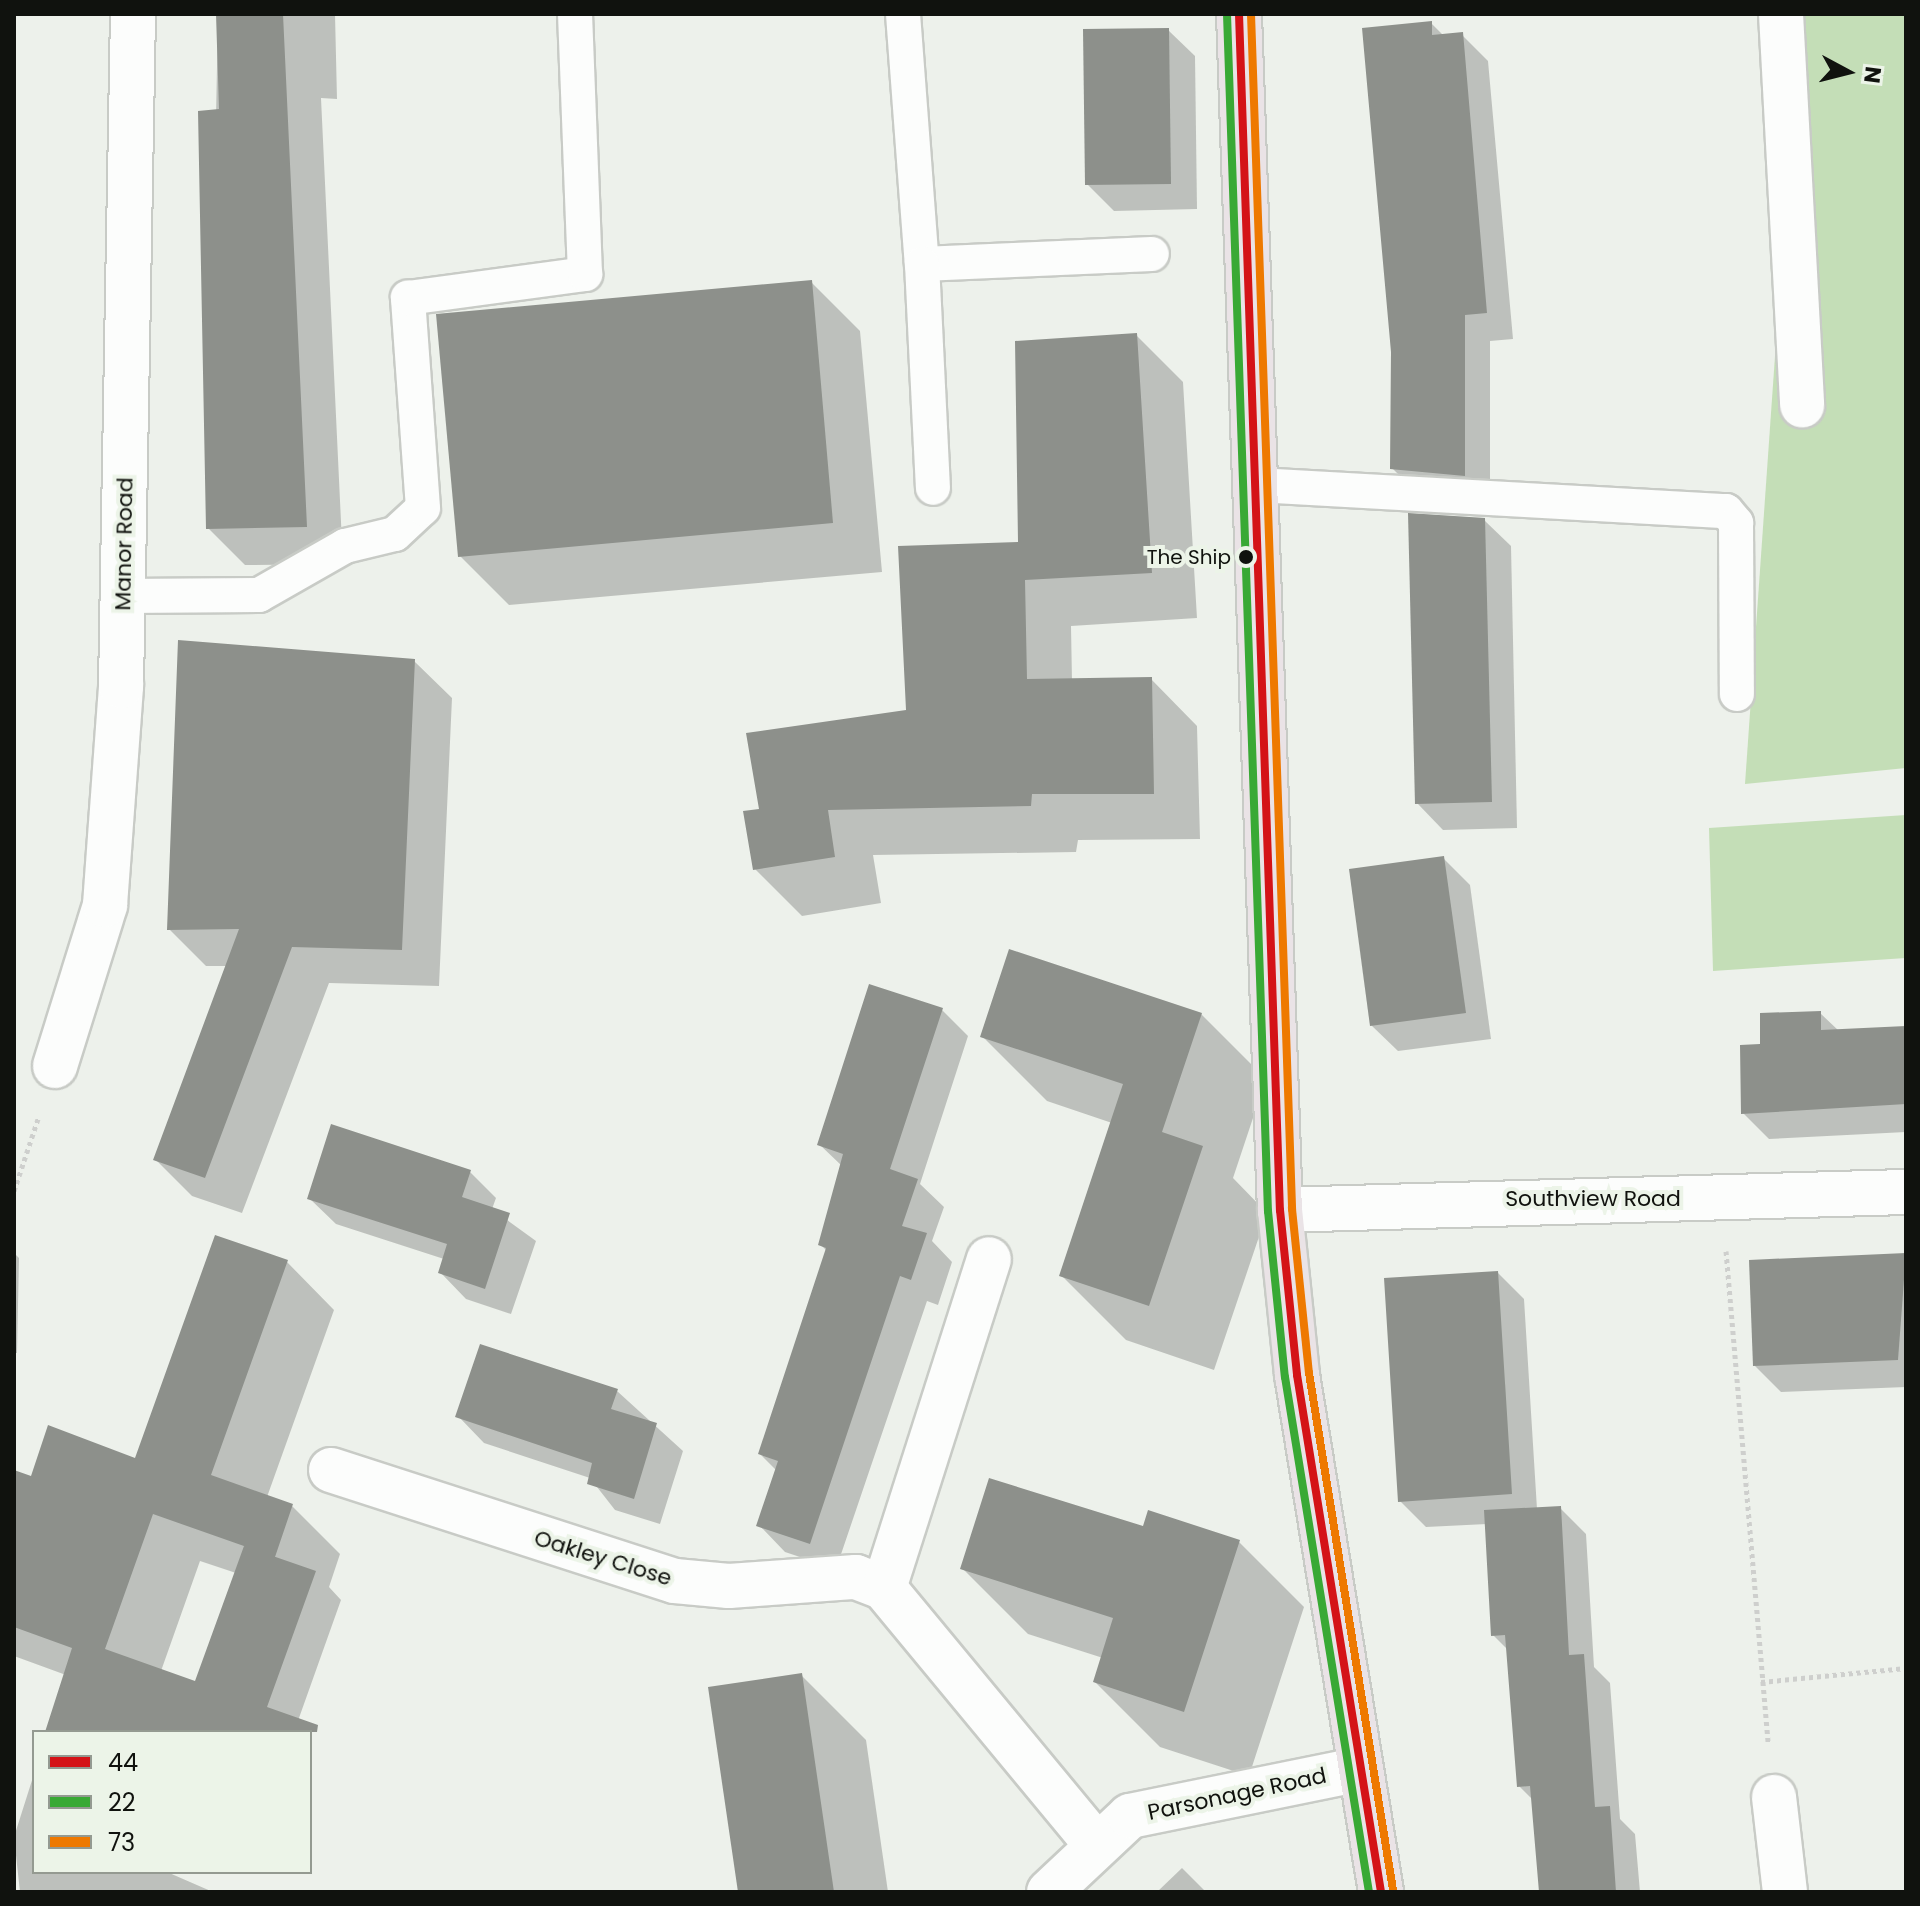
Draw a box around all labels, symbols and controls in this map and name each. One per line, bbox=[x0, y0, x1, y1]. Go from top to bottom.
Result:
north arrow bbox=[1808, 32, 1888, 112]
text: N bbox=[1856, 65, 1889, 85]
street label: Manor Road bbox=[110, 477, 138, 611]
place label: The Ship bbox=[1147, 545, 1231, 569]
marker: The Ship bbox=[1238, 549, 1254, 565]
street label: Southview Road bbox=[1505, 1186, 1681, 1212]
street label: Oakley Close bbox=[531, 1525, 675, 1591]
legend bbox=[32, 1730, 312, 1874]
text: 44 bbox=[108, 1746, 138, 1779]
street label: Parsonage Road bbox=[1145, 1762, 1329, 1826]
text: 22 bbox=[108, 1786, 136, 1819]
text: 73 bbox=[108, 1826, 135, 1859]

